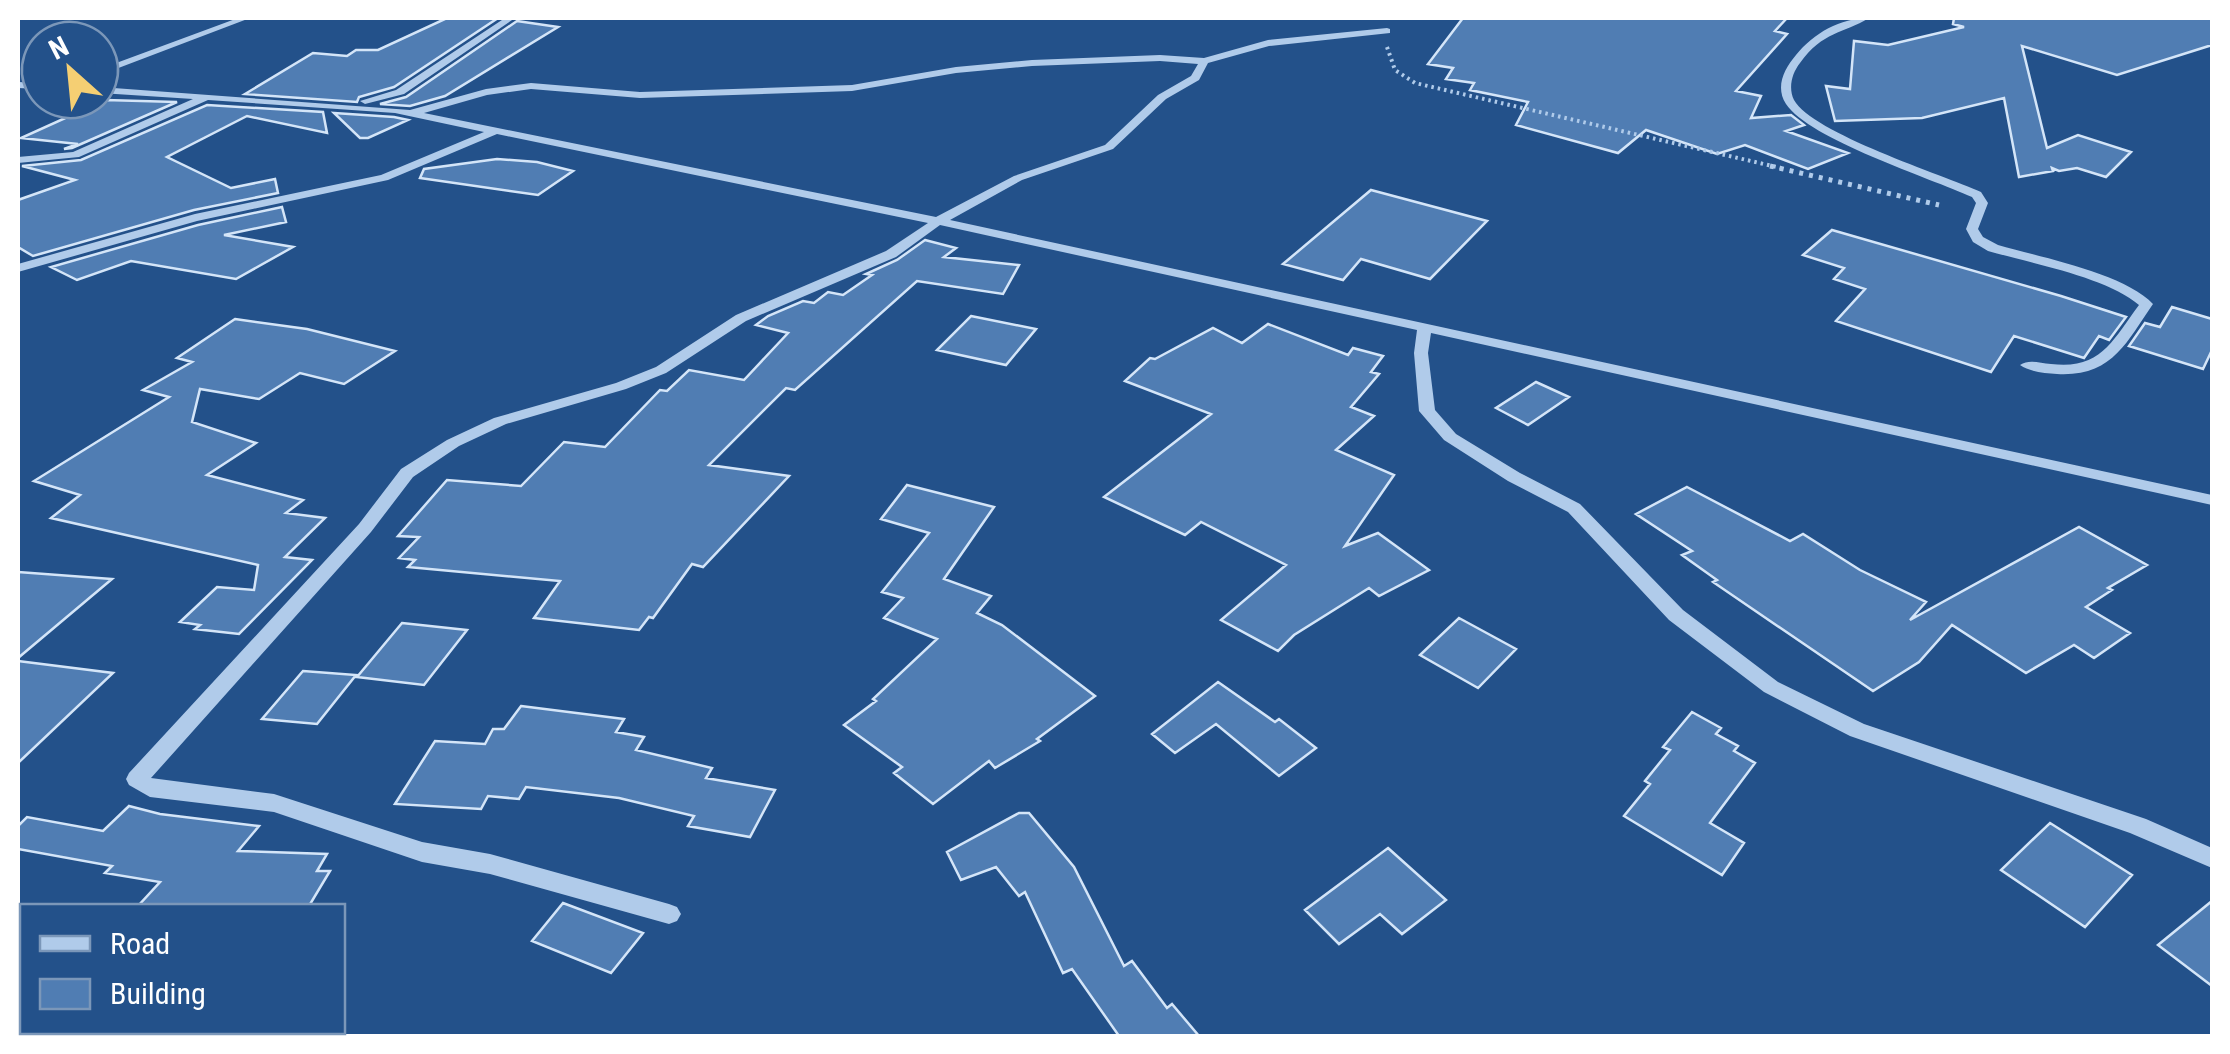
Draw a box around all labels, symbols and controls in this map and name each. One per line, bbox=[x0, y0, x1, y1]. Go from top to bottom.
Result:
north arrow bbox=[20, 20, 120, 120]
text: N bbox=[44, 30, 74, 67]
legend bbox=[20, 904, 345, 1034]
text: Road bbox=[110, 926, 170, 961]
text: Building bbox=[110, 976, 206, 1011]

